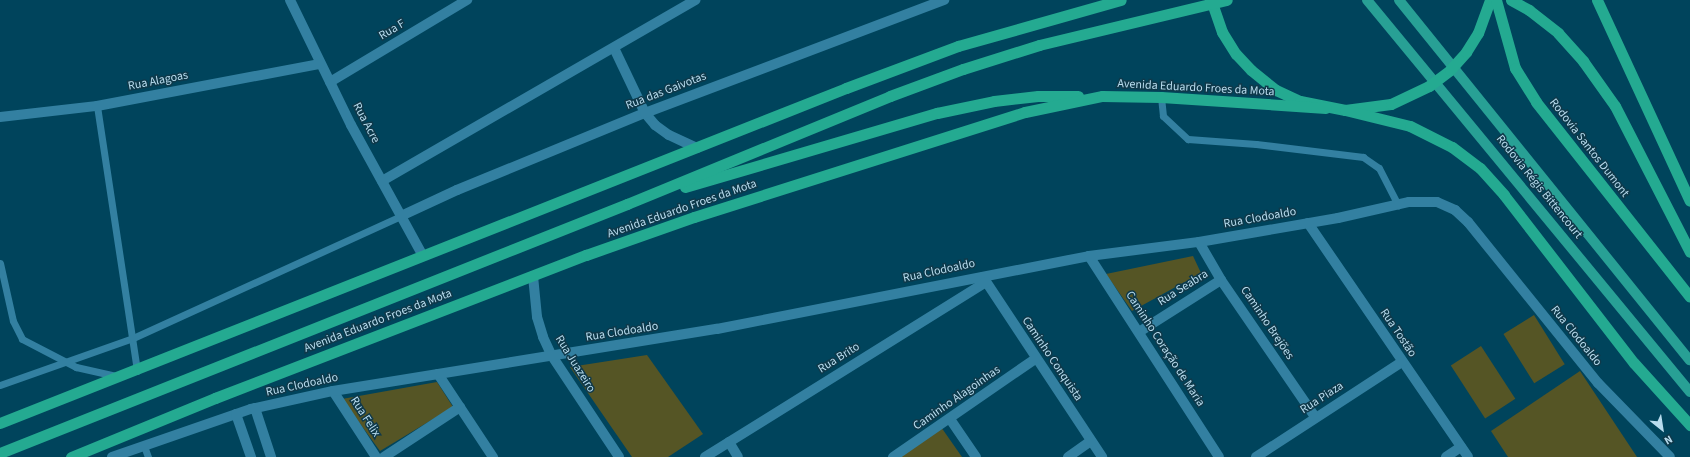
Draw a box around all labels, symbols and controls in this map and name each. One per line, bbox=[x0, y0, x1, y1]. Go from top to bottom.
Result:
street label: Rua F bbox=[376, 17, 408, 43]
street label: Rua Alagoas bbox=[127, 68, 189, 94]
street label: Rua das Gaivotas bbox=[624, 69, 708, 113]
street label: Avenida Eduardo Froes da Mota bbox=[1117, 77, 1275, 99]
street label: Rodovia Santos Dumont bbox=[1546, 96, 1632, 200]
street label: Rua Acre bbox=[349, 100, 383, 146]
street label: Rodovia Régis Bittencourt bbox=[1493, 132, 1585, 242]
street label: Avenida Eduardo Froes da Mota bbox=[605, 177, 759, 241]
street label: Rua Clodoaldo bbox=[1223, 205, 1297, 231]
street label: Rua Clodoaldo bbox=[902, 256, 976, 286]
street label: Rua Seabra bbox=[1155, 267, 1211, 309]
street label: Caminho Brejões bbox=[1237, 284, 1297, 362]
street label: Avenida Eduardo Froes da Mota bbox=[302, 286, 454, 356]
street label: Caminho Coração de Maria bbox=[1122, 289, 1208, 409]
street label: Rua Clodoaldo bbox=[1547, 303, 1605, 369]
street label: Rua Tostão bbox=[1377, 306, 1419, 360]
street label: Caminho Conquista bbox=[1018, 314, 1086, 404]
street label: Rua Clodoaldo bbox=[585, 319, 659, 345]
street label: Rua Juazeiro bbox=[552, 333, 598, 395]
street label: Rua Brito bbox=[816, 340, 862, 376]
street label: Caminho Alagoinhas bbox=[911, 363, 1003, 433]
street label: Rua Clodoaldo bbox=[265, 370, 339, 400]
street label: Rua Piaza bbox=[1298, 379, 1346, 417]
street label: Rua Felix bbox=[347, 394, 383, 440]
north arrow bbox=[1642, 409, 1682, 449]
text: N bbox=[1661, 431, 1675, 448]

